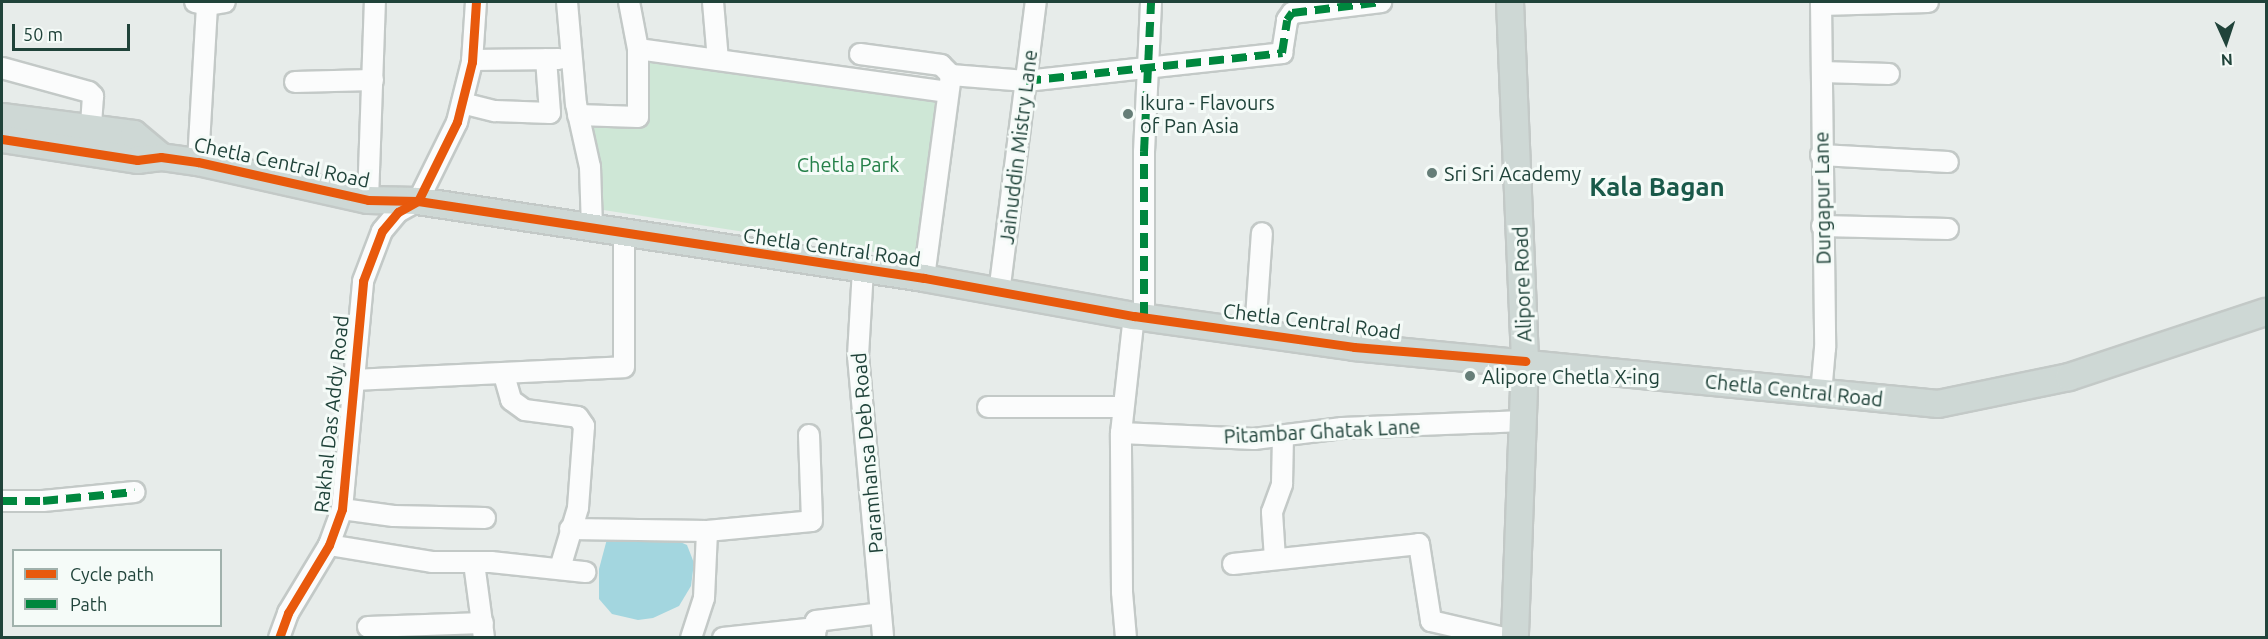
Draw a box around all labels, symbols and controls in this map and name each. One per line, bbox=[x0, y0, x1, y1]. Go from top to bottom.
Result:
scale bar bbox=[15, 12, 134, 50]
north arrow bbox=[2196, 12, 2256, 72]
text: 50 m bbox=[23, 24, 63, 44]
street label: Jainuddin Mistry Lane bbox=[994, 48, 1042, 246]
text: N bbox=[2221, 51, 2233, 69]
place label: Ikura - Flavours of Pan Asia bbox=[1140, 90, 1275, 137]
marker: Ikura - Flavours of Pan Asia bbox=[1121, 107, 1135, 121]
street label: Durgapur Lane bbox=[1809, 131, 1835, 265]
street label: Chetla Central Road bbox=[192, 132, 372, 192]
park label: Chetla Park bbox=[797, 152, 899, 176]
place label: Sri Sri Academy bbox=[1444, 161, 1581, 185]
marker: Sri Sri Academy bbox=[1425, 166, 1439, 180]
district label: Kala Bagan bbox=[1589, 171, 1725, 203]
street label: Chetla Central Road bbox=[742, 223, 922, 271]
street label: Alipore Road bbox=[1508, 226, 1536, 342]
street label: Chetla Central Road bbox=[1222, 298, 1402, 344]
street label: Rakhal Das Addy Road bbox=[309, 314, 353, 514]
street label: Paramhansa Deb Road bbox=[846, 352, 888, 554]
place label: Alipore Chetla X-ing bbox=[1482, 364, 1660, 388]
marker: Alipore Chetla X-ing bbox=[1463, 369, 1477, 383]
street label: Chetla Central Road bbox=[1704, 369, 1884, 411]
street label: Pitambar Ghatak Lane bbox=[1223, 414, 1421, 448]
legend bbox=[12, 549, 222, 627]
text: Cycle path bbox=[70, 564, 154, 584]
text: Path bbox=[70, 594, 107, 614]

